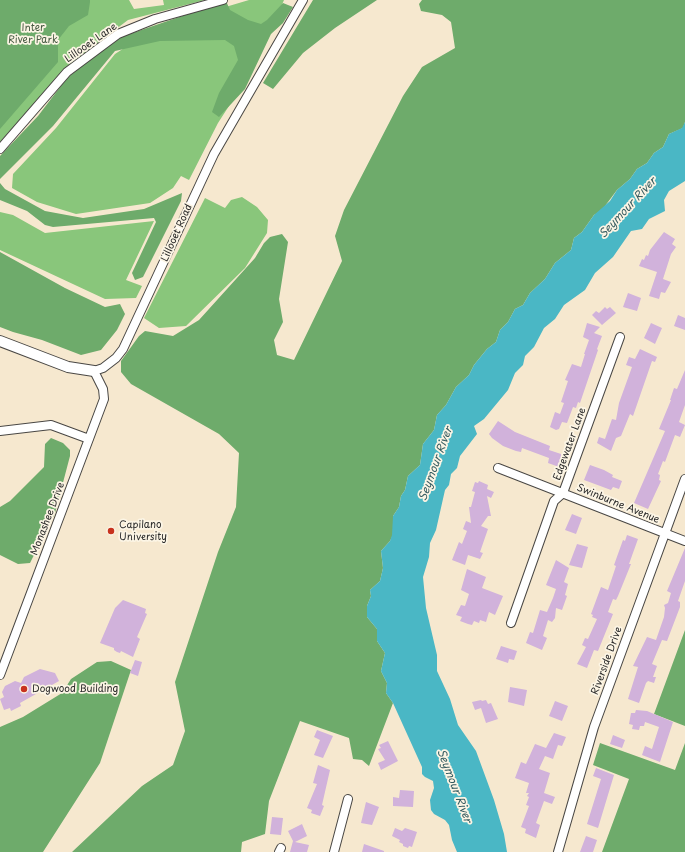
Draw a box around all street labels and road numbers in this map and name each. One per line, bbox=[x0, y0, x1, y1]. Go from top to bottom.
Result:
street label: Lillooet Lane bbox=[63, 21, 119, 65]
street label: Lillooet Road bbox=[159, 202, 195, 264]
street label: Edgewater Lane bbox=[551, 406, 589, 482]
street label: Monashee Drive bbox=[29, 481, 67, 557]
street label: Swinburne Avenue bbox=[575, 482, 661, 526]
street label: Riverside Drive bbox=[589, 625, 625, 697]

